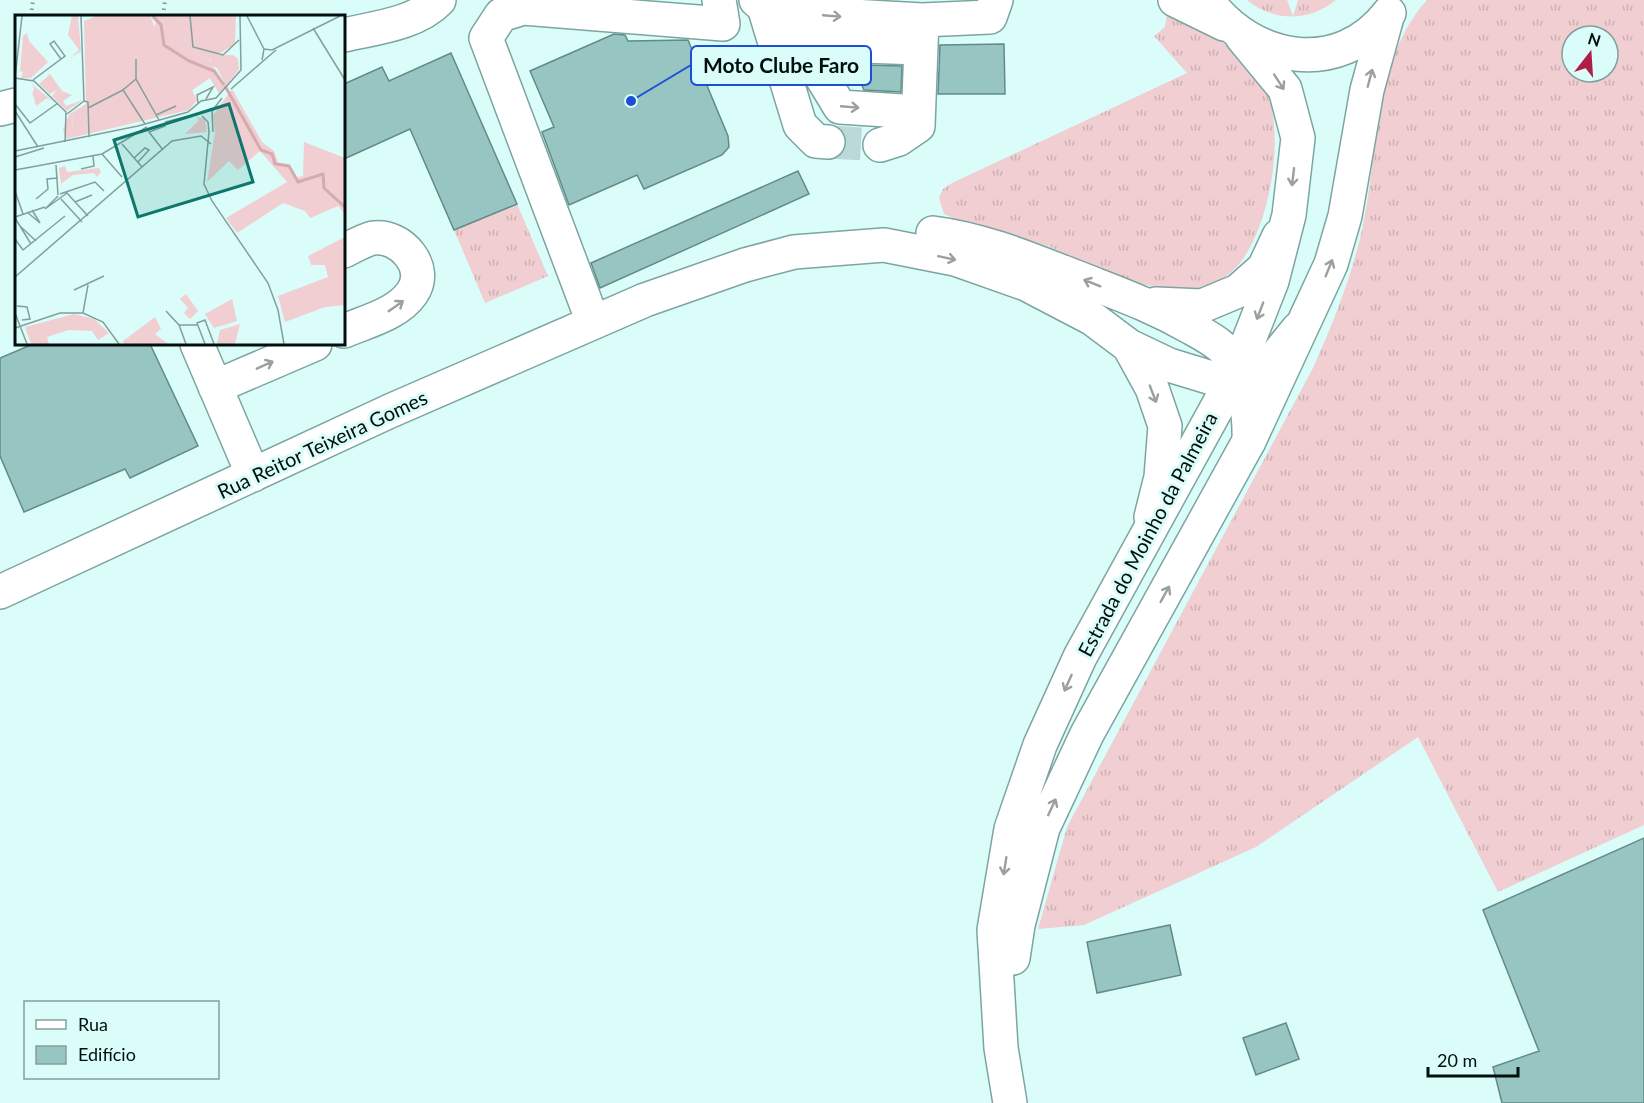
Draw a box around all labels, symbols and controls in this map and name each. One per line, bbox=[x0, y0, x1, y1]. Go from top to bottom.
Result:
one-way arrow bbox=[822, 10, 842, 21]
inset map bbox=[15, 15, 345, 345]
north arrow bbox=[1560, 24, 1620, 84]
text: N bbox=[1586, 28, 1603, 50]
callout: Moto Clube Faro bbox=[691, 46, 871, 85]
text: Moto Clube Faro bbox=[703, 52, 859, 77]
one-way arrow bbox=[1365, 69, 1377, 88]
one-way arrow bbox=[1273, 73, 1286, 90]
one-way arrow bbox=[840, 102, 859, 113]
one-way arrow bbox=[1288, 166, 1299, 186]
one-way arrow bbox=[936, 253, 956, 264]
one-way arrow bbox=[1324, 260, 1335, 278]
one-way arrow bbox=[1083, 277, 1102, 288]
one-way arrow bbox=[388, 300, 404, 312]
one-way arrow bbox=[1254, 301, 1265, 320]
one-way arrow bbox=[256, 359, 274, 370]
one-way arrow bbox=[1149, 384, 1160, 402]
street label: Rua Reitor Teixeira Gomes bbox=[213, 385, 431, 503]
street label: Estrada do Moinho da Palmeira bbox=[1072, 408, 1222, 660]
one-way arrow bbox=[1159, 586, 1171, 603]
one-way arrow bbox=[1062, 673, 1074, 691]
one-way arrow bbox=[1047, 798, 1059, 816]
one-way arrow bbox=[999, 856, 1010, 875]
legend bbox=[24, 1001, 219, 1079]
text: Rua bbox=[78, 1013, 108, 1035]
scale bar bbox=[1428, 1040, 1518, 1078]
text: Edifício bbox=[78, 1043, 136, 1065]
text: 20 m bbox=[1437, 1049, 1477, 1071]

